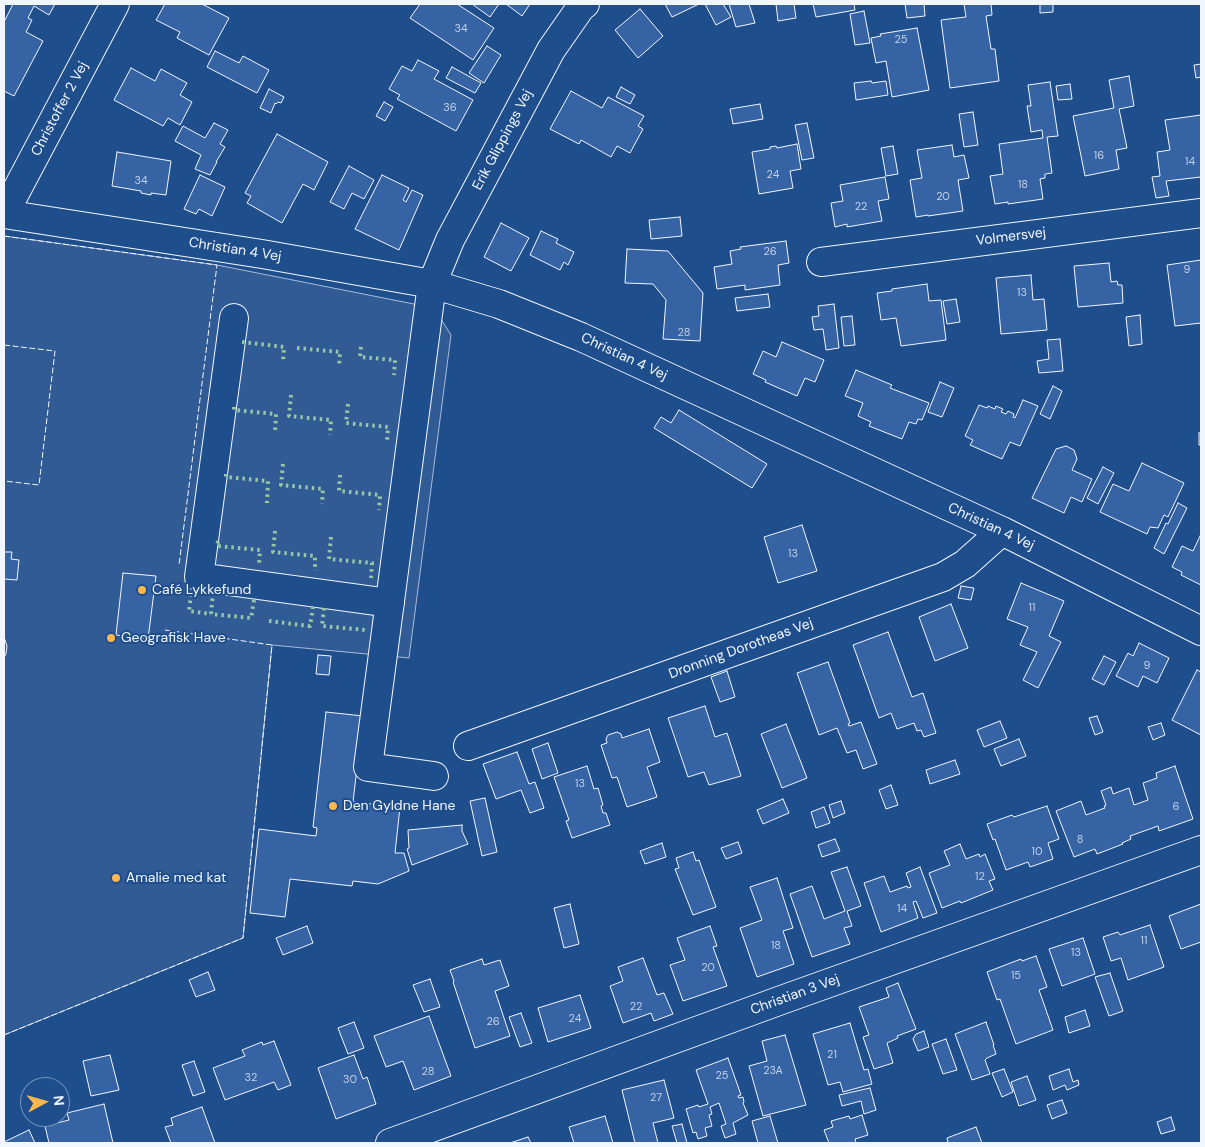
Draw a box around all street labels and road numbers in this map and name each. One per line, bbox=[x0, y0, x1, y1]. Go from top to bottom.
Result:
street label: Christoffer 2 Vej bbox=[28, 59, 92, 159]
street label: Erik Glippings Vej bbox=[469, 87, 537, 193]
street label: Volmersvej bbox=[975, 224, 1047, 250]
street label: Christian 4 Vej bbox=[187, 234, 283, 266]
street label: Christian 4 Vej bbox=[578, 330, 670, 384]
street label: Christian 4 Vej bbox=[945, 500, 1037, 554]
street label: Dronning Dorotheas Vej bbox=[667, 615, 815, 683]
street label: Christian 3 Vej bbox=[748, 971, 842, 1019]

